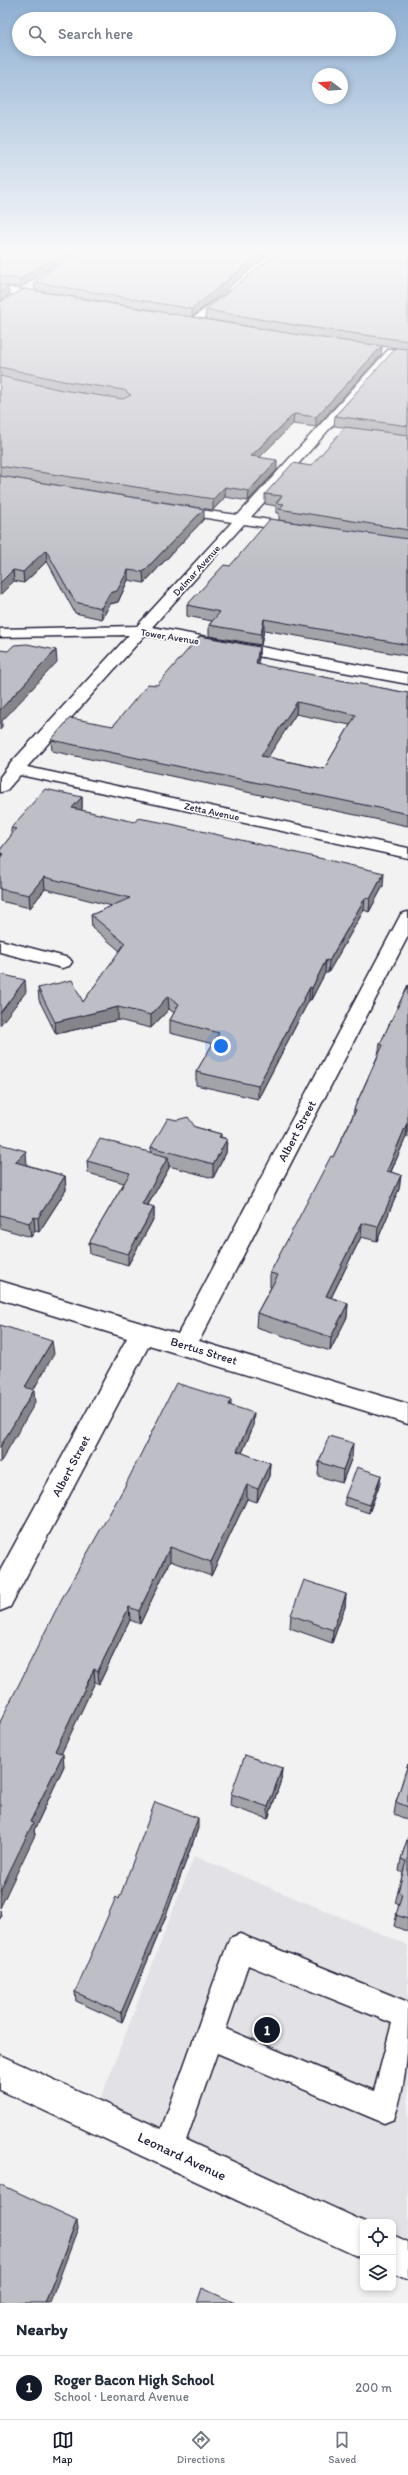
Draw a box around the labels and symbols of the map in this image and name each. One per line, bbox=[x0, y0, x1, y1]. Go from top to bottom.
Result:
north arrow bbox=[312, 68, 348, 104]
street label: Delmar Avenue bbox=[170, 542, 223, 599]
street label: Tower Avenue bbox=[140, 625, 200, 648]
street label: Zetta Avenue bbox=[183, 799, 241, 824]
your location bbox=[211, 1036, 231, 1056]
street label: Albert Street bbox=[275, 1098, 319, 1164]
street label: Bertus Street bbox=[169, 1334, 240, 1368]
street label: Albert Street bbox=[49, 1433, 93, 1499]
pin: 1 bbox=[254, 2015, 280, 2045]
street label: Leonard Avenue bbox=[135, 2128, 229, 2185]

